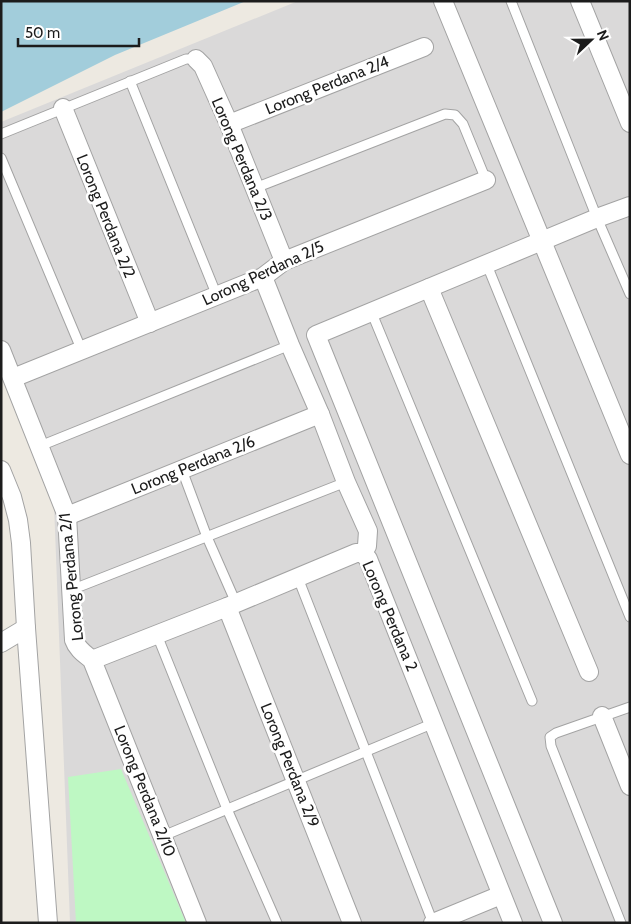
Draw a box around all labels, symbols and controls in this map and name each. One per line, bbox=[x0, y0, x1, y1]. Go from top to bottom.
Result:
scale bar bbox=[18, 15, 139, 47]
north arrow bbox=[566, 15, 616, 65]
text: 50 m bbox=[25, 24, 60, 42]
text: N bbox=[593, 27, 613, 43]
street label: Lorong Perdana 2/4 bbox=[262, 52, 392, 118]
street label: Lorong Perdana 2/3 bbox=[208, 95, 276, 223]
street label: Lorong Perdana 2/2 bbox=[73, 151, 139, 281]
street label: Lorong Perdana 2/5 bbox=[199, 237, 327, 309]
street label: Lorong Perdana 2/6 bbox=[128, 432, 258, 498]
street label: Lorong Perdana 2/1 bbox=[55, 512, 87, 642]
street label: Lorong Perdana 2 bbox=[358, 558, 422, 674]
street label: Lorong Perdana 2/9 bbox=[256, 700, 324, 830]
street label: Lorong Perdana 2/10 bbox=[110, 723, 180, 859]

